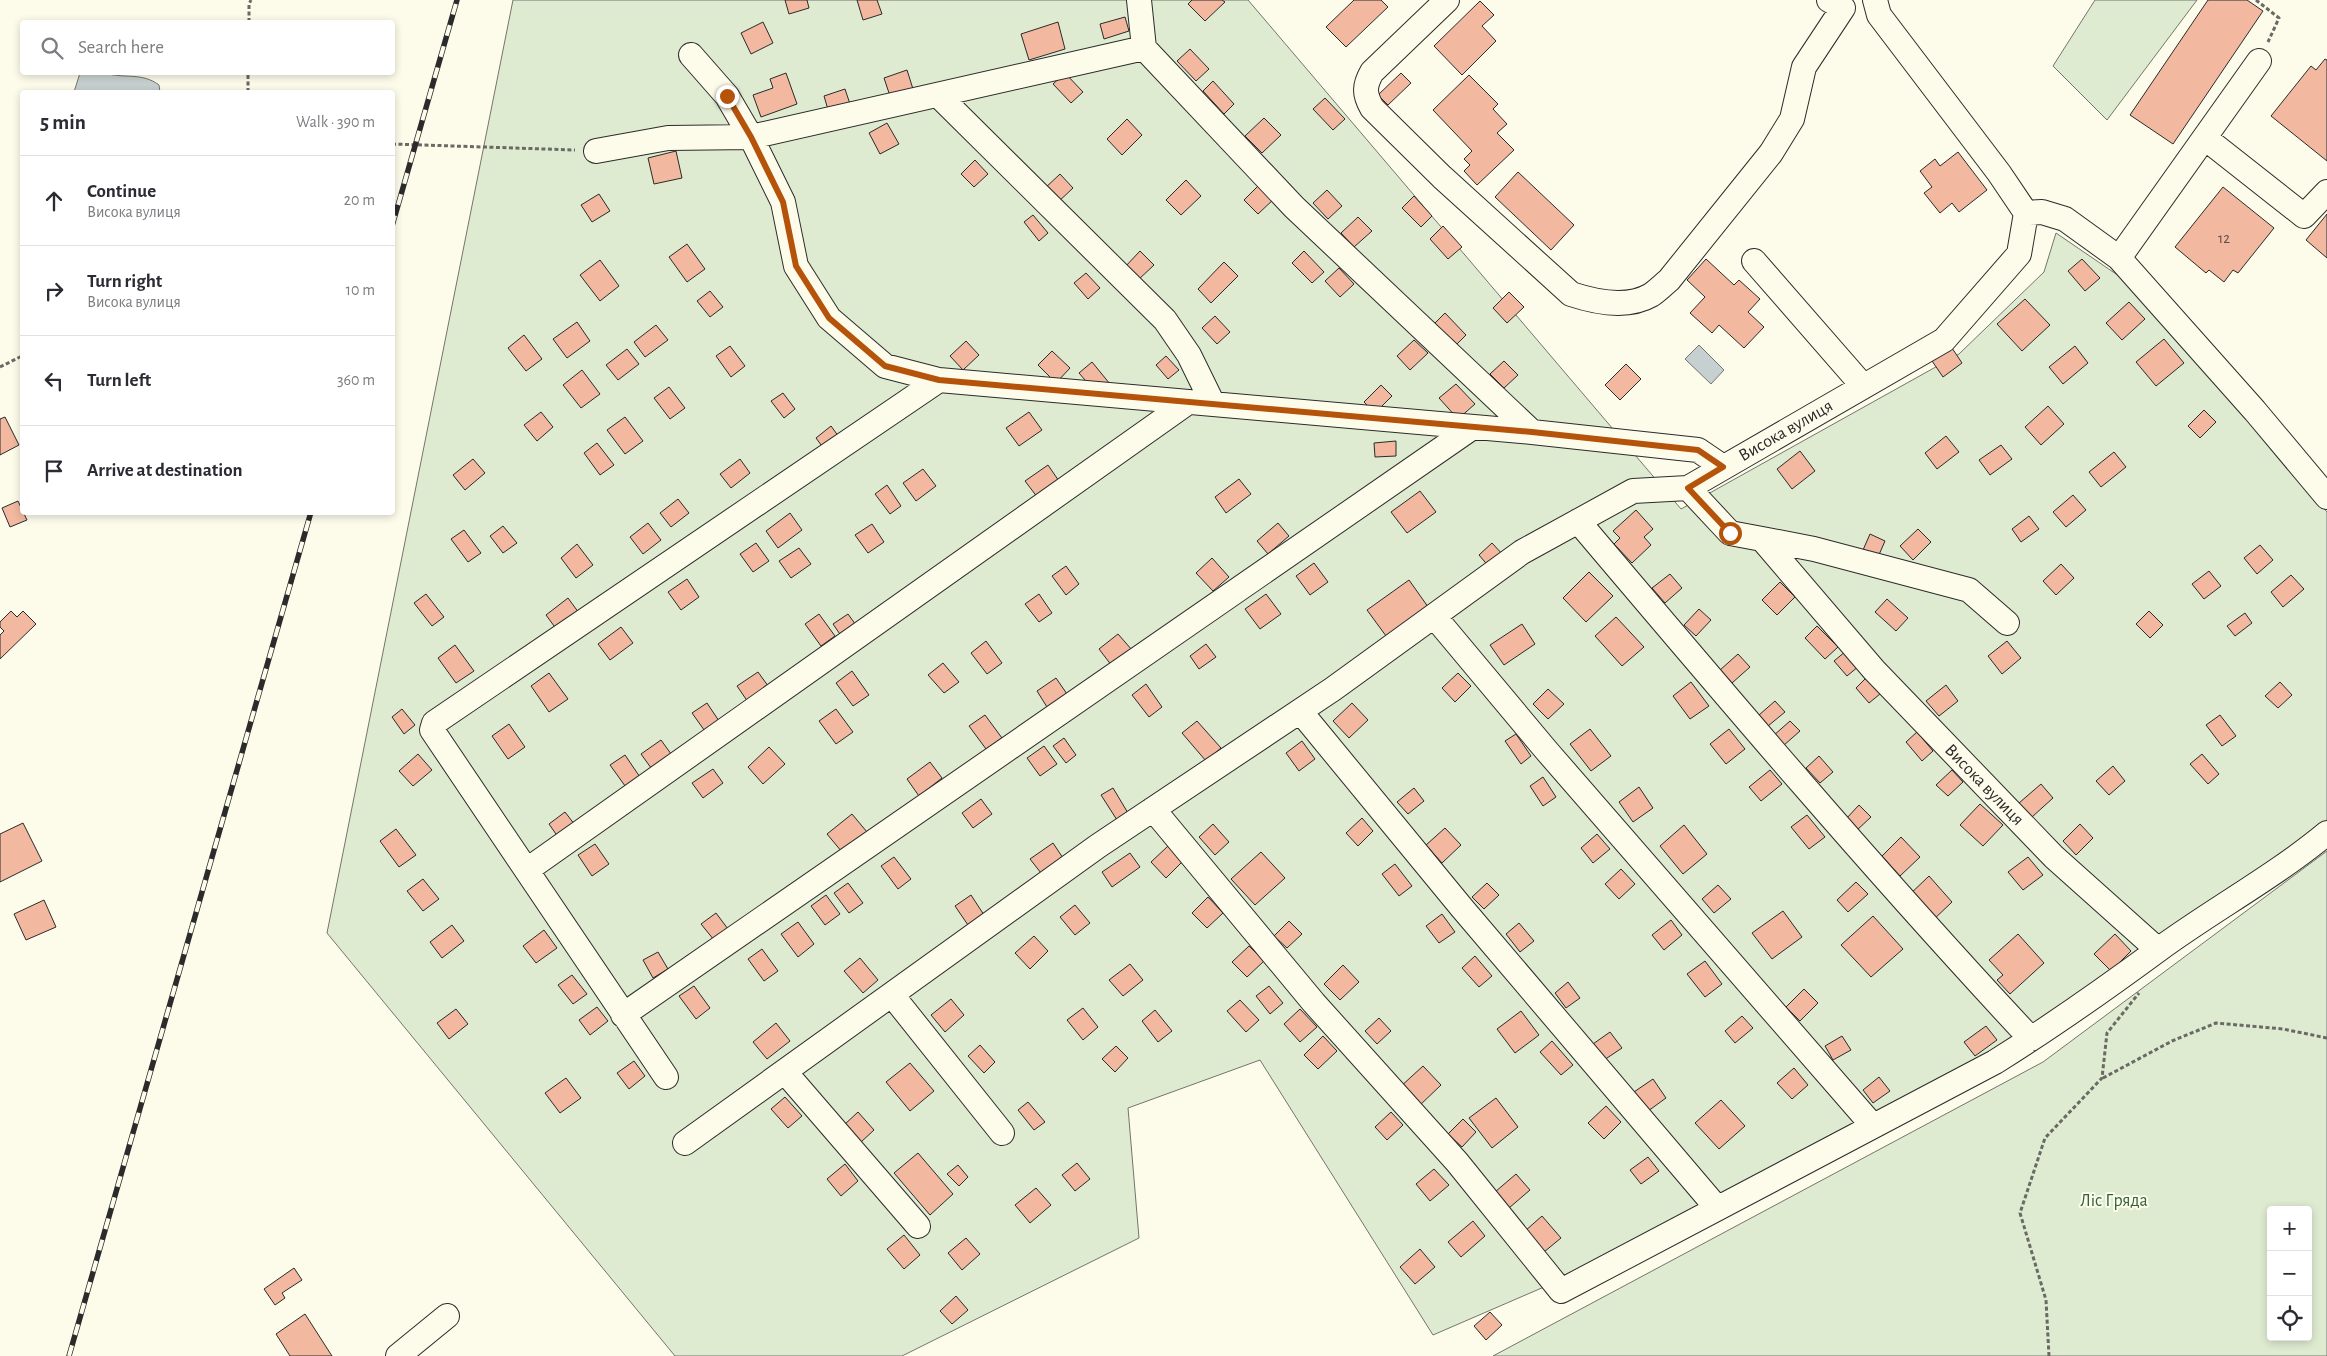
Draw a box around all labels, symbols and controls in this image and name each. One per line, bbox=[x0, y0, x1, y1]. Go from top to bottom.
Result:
search box bbox=[20, 20, 395, 75]
icon: search bbox=[38, 34, 66, 62]
text: Search here bbox=[78, 38, 164, 57]
route end bbox=[716, 85, 739, 108]
text: 5 min bbox=[40, 112, 86, 133]
text: Walk · 390 m bbox=[296, 114, 375, 130]
text: Continue bbox=[87, 182, 156, 201]
icon: ahead bbox=[40, 187, 68, 215]
text: 20 m bbox=[344, 192, 375, 208]
text: Висока вулиця bbox=[87, 204, 181, 220]
house number: 12 bbox=[2218, 231, 2230, 246]
text: Turn right bbox=[87, 272, 162, 291]
icon: right bbox=[40, 277, 68, 305]
text: 10 m bbox=[346, 282, 375, 298]
text: Висока вулиця bbox=[87, 294, 181, 310]
icon: left bbox=[40, 367, 68, 395]
text: Turn left bbox=[87, 371, 151, 390]
text: 360 m bbox=[337, 372, 375, 388]
street label: Висока вулиця bbox=[1736, 397, 1836, 465]
icon: arrive bbox=[40, 457, 68, 485]
text: Arrive at destination bbox=[87, 461, 243, 480]
route start bbox=[1719, 522, 1742, 545]
street label: Висока вулиця bbox=[1941, 741, 2027, 829]
park label: Ліс Гряда bbox=[2080, 1192, 2148, 1210]
map controls bbox=[2267, 1206, 2312, 1341]
button: + bbox=[2267, 1206, 2312, 1251]
button: − bbox=[2267, 1251, 2312, 1296]
button: locate bbox=[2267, 1296, 2312, 1341]

